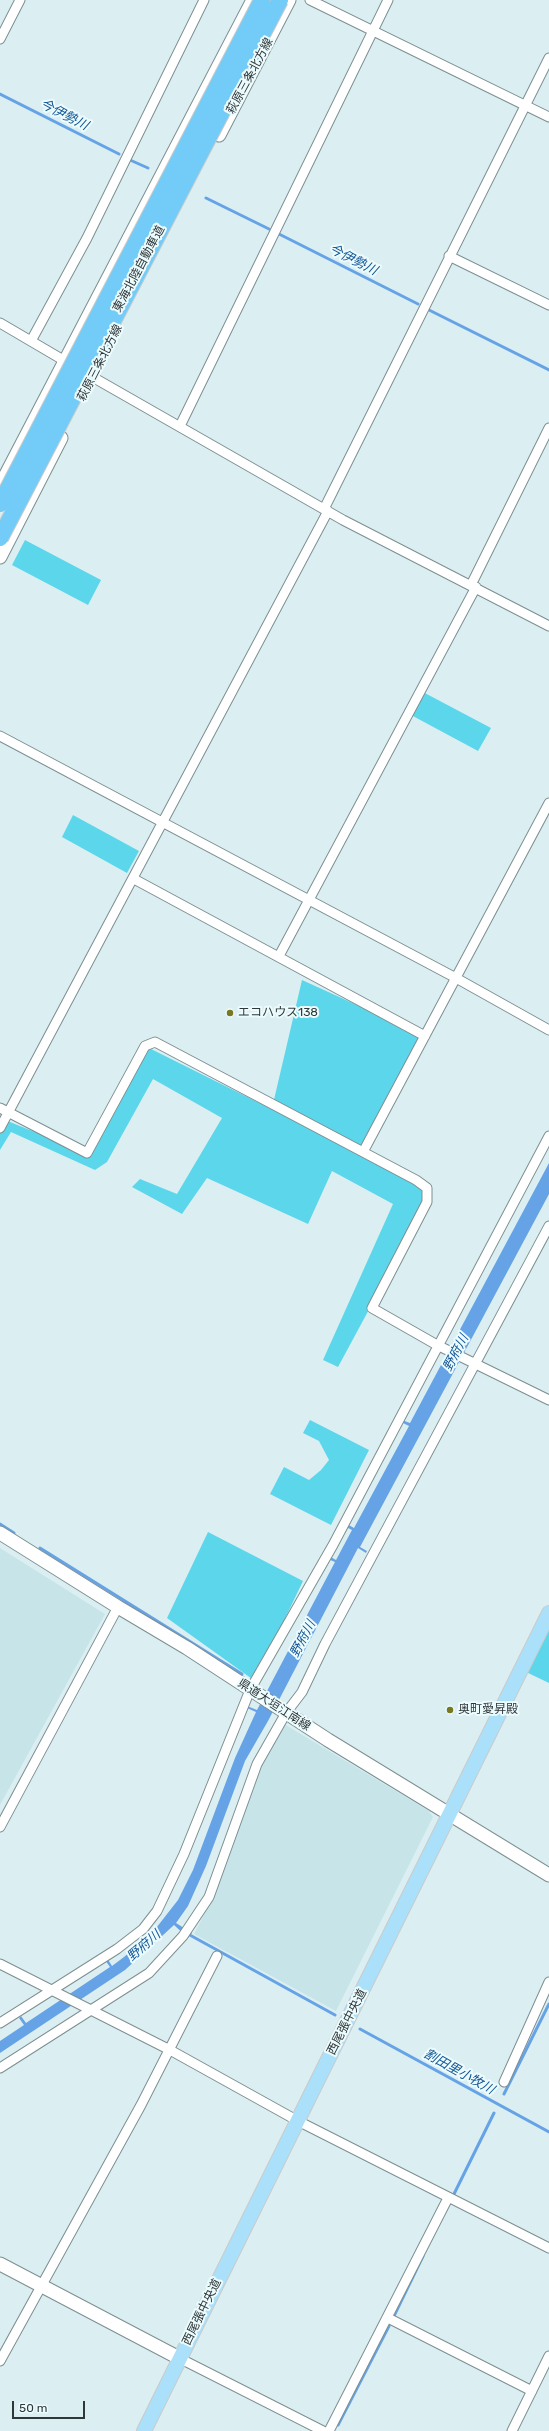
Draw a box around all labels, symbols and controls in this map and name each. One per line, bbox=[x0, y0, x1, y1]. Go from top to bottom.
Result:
street label: 萩原三条北方線 bbox=[224, 36, 276, 116]
water label: 今伊勢川 bbox=[37, 96, 91, 134]
street label: 東海北陸自動車道 bbox=[110, 223, 168, 315]
water label: 今伊勢川 bbox=[326, 241, 380, 279]
street label: 萩原三条北方線 bbox=[75, 322, 125, 404]
place label: エコハウス138 bbox=[238, 1006, 318, 1020]
marker: エコハウス138 bbox=[225, 1008, 235, 1018]
water label: 野府川 bbox=[440, 1332, 472, 1374]
water label: 野府川 bbox=[287, 1618, 319, 1660]
street label: 県道大垣江南線 bbox=[235, 1676, 313, 1734]
place label: 奥町愛昇殿 bbox=[458, 1703, 518, 1717]
marker: 奥町愛昇殿 bbox=[445, 1705, 455, 1715]
water label: 野府川 bbox=[124, 1927, 164, 1965]
street label: 西尾張中央道 bbox=[324, 1987, 370, 2057]
water label: 割田里小牧川 bbox=[421, 2046, 497, 2098]
street label: 西尾張中央道 bbox=[180, 2276, 224, 2348]
scale bar bbox=[14, 2393, 87, 2419]
text: 50 m bbox=[19, 2401, 47, 2415]

